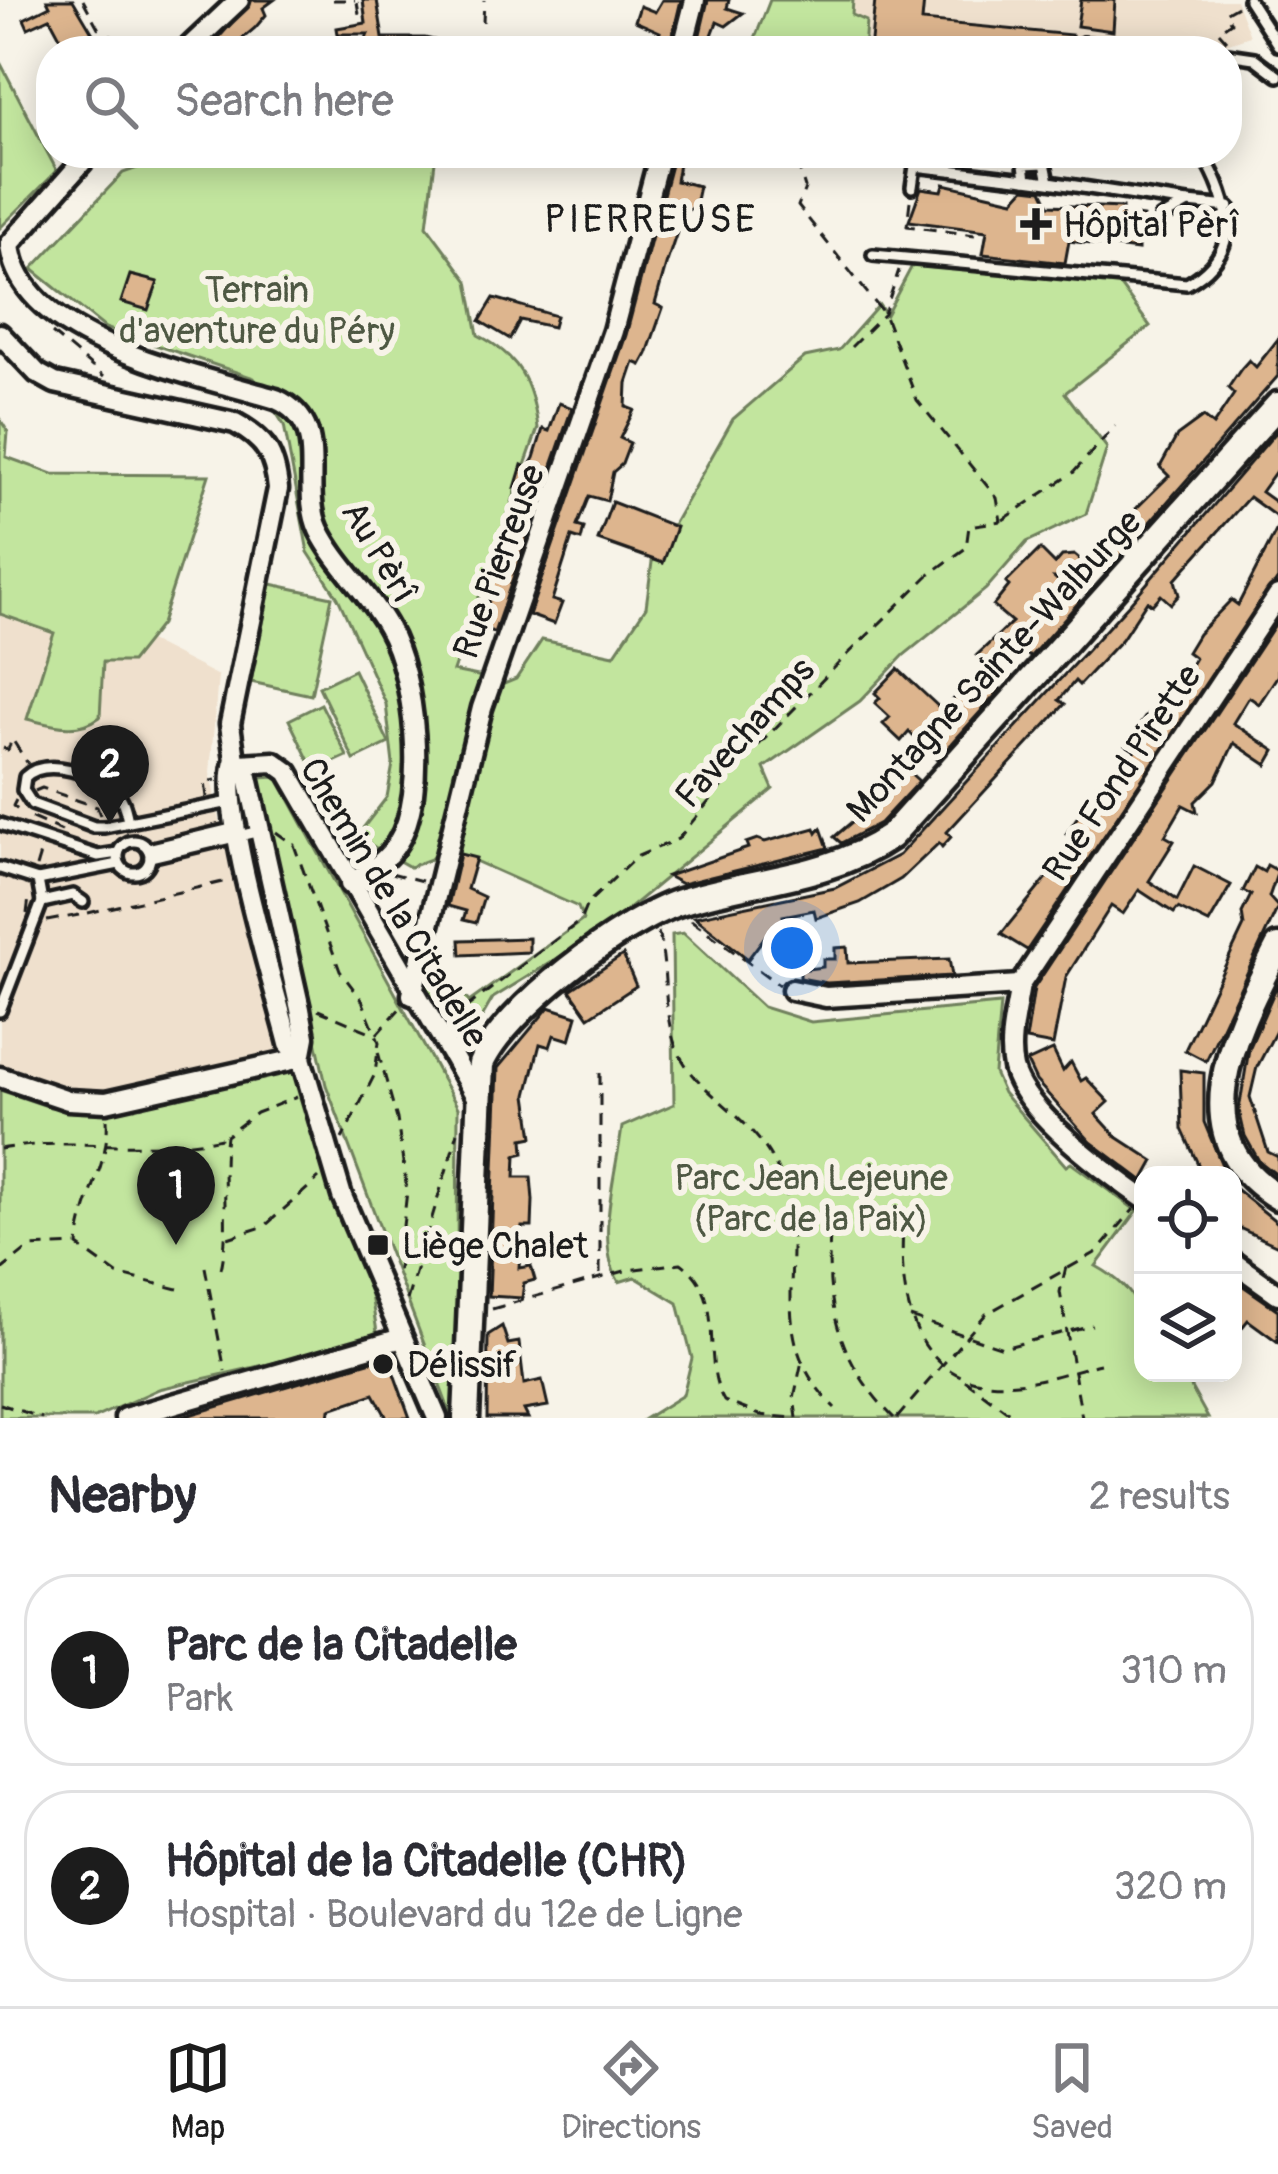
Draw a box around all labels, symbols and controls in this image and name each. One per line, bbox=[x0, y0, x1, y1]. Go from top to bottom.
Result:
search box bbox=[36, 36, 1242, 168]
icon: search bbox=[78, 69, 144, 135]
text: Search here bbox=[174, 74, 394, 130]
district label: PIERREUSE bbox=[544, 195, 758, 244]
place label: Hôpital Pèrî bbox=[1063, 203, 1239, 248]
marker: Hôpital Pèrî bbox=[1020, 208, 1052, 240]
park label: Terrain d'aventure du Péry bbox=[119, 268, 395, 354]
street label: Rue Pierreuse bbox=[444, 458, 555, 665]
street label: Au Pèrî bbox=[331, 493, 427, 611]
street label: Montagne Sainte-Walburge bbox=[837, 500, 1151, 832]
street label: Favechamps bbox=[666, 648, 824, 818]
street label: Rue Fond Pirette bbox=[1033, 656, 1212, 890]
pin: 2 bbox=[71, 725, 149, 824]
street label: Chemin de la Citadelle bbox=[289, 750, 498, 1056]
your location bbox=[762, 918, 822, 978]
pin: 1 bbox=[137, 1146, 215, 1245]
park label: Parc Jean Lejeune (Parc de la Paix) bbox=[674, 1156, 948, 1242]
map controls bbox=[1134, 1166, 1242, 1382]
button: locate bbox=[1134, 1166, 1242, 1274]
place label: Liège Chalet bbox=[402, 1224, 589, 1269]
marker: Liège Chalet bbox=[365, 1232, 391, 1258]
button: layers bbox=[1134, 1274, 1242, 1382]
place label: Délissif bbox=[407, 1343, 517, 1388]
marker: Délissif bbox=[370, 1351, 396, 1377]
text: Nearby bbox=[48, 1464, 196, 1528]
text: 2 results bbox=[1089, 1472, 1230, 1521]
text: Parc de la Citadelle bbox=[165, 1618, 517, 1674]
text: 1 bbox=[82, 1646, 98, 1695]
text: 310 m bbox=[1120, 1646, 1227, 1695]
text: Park bbox=[165, 1674, 233, 1723]
text: Hôpital de la Citadelle (CHR) bbox=[165, 1834, 688, 1890]
text: 2 bbox=[79, 1862, 101, 1911]
text: 320 m bbox=[1114, 1862, 1227, 1911]
text: Hospital · Boulevard du 12e de Ligne bbox=[165, 1890, 743, 1939]
tab: Map bbox=[165, 2035, 231, 2148]
tab: Directions bbox=[561, 2035, 701, 2148]
tab: Saved bbox=[1031, 2035, 1113, 2148]

